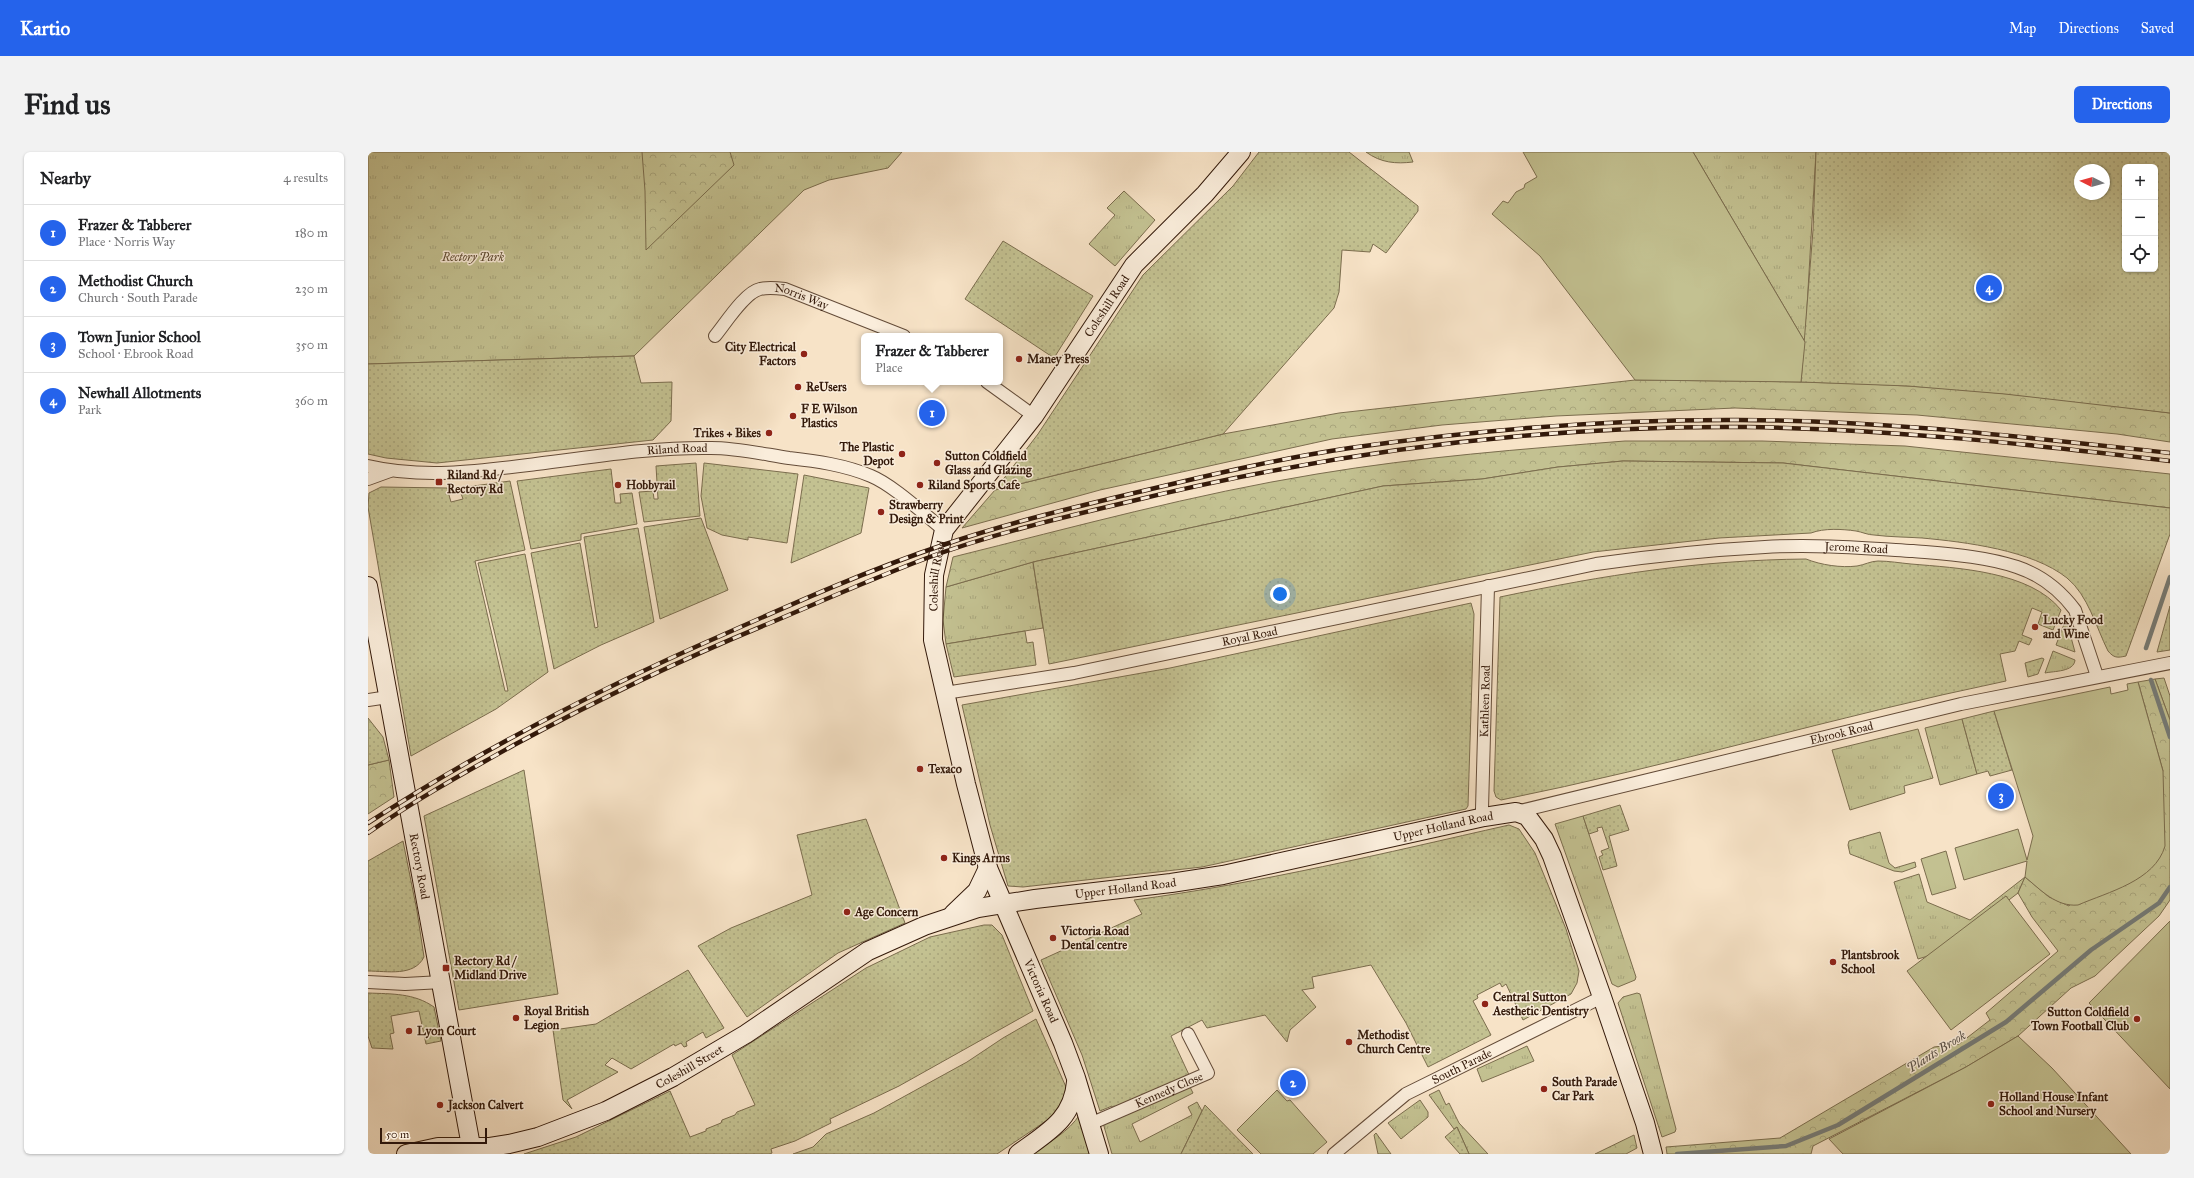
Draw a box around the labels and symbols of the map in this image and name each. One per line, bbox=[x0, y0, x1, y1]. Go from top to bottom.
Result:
north arrow bbox=[2074, 164, 2110, 200]
park label: Rectory Park bbox=[441, 250, 505, 264]
street label: Coleshill Road bbox=[1081, 272, 1132, 340]
pin: 4 bbox=[1976, 273, 2002, 303]
street label: Norris Way bbox=[774, 281, 831, 313]
place label: City Electrical Factors bbox=[725, 340, 797, 368]
marker: City Electrical Factors bbox=[799, 349, 809, 359]
place label: Maney Press bbox=[1027, 352, 1090, 367]
marker: Maney Press bbox=[1014, 354, 1024, 364]
place label: ReUsers bbox=[806, 380, 847, 394]
marker: ReUsers bbox=[793, 382, 803, 392]
pin: 1 bbox=[919, 398, 945, 428]
place label: F E Wilson Plastics bbox=[801, 402, 858, 430]
marker: F E Wilson Plastics bbox=[788, 411, 798, 421]
place label: Trikes + Bikes bbox=[692, 426, 762, 440]
marker: Trikes + Bikes bbox=[764, 428, 774, 438]
place label: The Plastic Depot bbox=[838, 440, 895, 469]
street label: Riland Road bbox=[646, 441, 708, 458]
marker: The Plastic Depot bbox=[897, 449, 907, 459]
place label: Sutton Coldfield Glass and Glazing bbox=[945, 449, 1032, 478]
marker: Sutton Coldfield Glass and Glazing bbox=[932, 458, 942, 468]
place label: Riland Rd / Rectory Rd bbox=[447, 468, 504, 497]
marker: Riland Rd / Rectory Rd bbox=[434, 477, 444, 487]
place label: Hobbyrail bbox=[626, 478, 676, 493]
place label: Riland Sports Cafe bbox=[928, 478, 1020, 493]
marker: Hobbyrail bbox=[613, 480, 623, 490]
marker: Riland Sports Cafe bbox=[915, 480, 925, 490]
place label: Strawberry Design & Print bbox=[889, 498, 965, 527]
marker: Strawberry Design & Print bbox=[876, 507, 886, 517]
street label: Coleshill Road bbox=[926, 539, 948, 612]
street label: Jerome Road bbox=[1822, 539, 1888, 556]
your location bbox=[1270, 584, 1290, 604]
place label: Lucky Food and Wine bbox=[2043, 613, 2104, 641]
marker: Lucky Food and Wine bbox=[2030, 622, 2040, 632]
street label: Royal Road bbox=[1221, 624, 1279, 649]
street label: Kathleen Road bbox=[1477, 665, 1493, 738]
street label: Ebrook Road bbox=[1808, 719, 1875, 747]
place label: Texaco bbox=[927, 762, 962, 776]
marker: Texaco bbox=[915, 764, 925, 774]
pin: 3 bbox=[1988, 781, 2014, 811]
street label: Upper Holland Road bbox=[1392, 809, 1494, 844]
street label: Rectory Road bbox=[407, 832, 433, 901]
place label: Kings Arms bbox=[952, 851, 1011, 866]
marker: Kings Arms bbox=[939, 853, 949, 863]
street label: Upper Holland Road bbox=[1074, 875, 1177, 901]
place label: Age Concern bbox=[854, 905, 919, 920]
marker: Age Concern bbox=[842, 907, 852, 917]
place label: Victoria Road Dental centre bbox=[1060, 924, 1130, 952]
marker: Victoria Road Dental centre bbox=[1048, 933, 1058, 943]
place label: Plantsbrook School bbox=[1841, 948, 1900, 976]
place label: Rectory Rd / Midland Drive bbox=[454, 954, 527, 982]
street label: Victoria Road bbox=[1020, 956, 1061, 1025]
marker: Plantsbrook School bbox=[1828, 957, 1838, 967]
marker: Rectory Rd / Midland Drive bbox=[441, 963, 451, 973]
place label: Central Sutton Aesthetic Dentistry bbox=[1492, 990, 1590, 1019]
marker: Central Sutton Aesthetic Dentistry bbox=[1480, 999, 1490, 1009]
place label: Royal British Legion bbox=[524, 1004, 589, 1033]
place label: Sutton Coldfield Town Football Club bbox=[2030, 1005, 2130, 1033]
marker: Royal British Legion bbox=[511, 1013, 521, 1023]
marker: Sutton Coldfield Town Football Club bbox=[2132, 1014, 2142, 1024]
place label: Lyon Court bbox=[417, 1024, 477, 1039]
marker: Lyon Court bbox=[404, 1026, 414, 1036]
water label: Plants Brook bbox=[1904, 1027, 1969, 1076]
place label: Methodist Church Centre bbox=[1357, 1028, 1430, 1056]
marker: Methodist Church Centre bbox=[1344, 1037, 1354, 1047]
street label: Coleshill Street bbox=[653, 1042, 726, 1092]
street label: South Parade bbox=[1429, 1046, 1494, 1087]
pin: 2 bbox=[1280, 1068, 1306, 1098]
street label: Kennedy Close bbox=[1133, 1069, 1205, 1111]
place label: South Parade Car Park bbox=[1552, 1075, 1617, 1103]
marker: South Parade Car Park bbox=[1539, 1084, 1549, 1094]
place label: Holland House Infant School and Nursery bbox=[1999, 1090, 2109, 1119]
place label: Jackson Calvert bbox=[446, 1098, 524, 1113]
marker: Holland House Infant School and Nursery bbox=[1986, 1099, 1996, 1109]
marker: Jackson Calvert bbox=[435, 1100, 445, 1110]
scale bar bbox=[380, 1126, 487, 1145]

